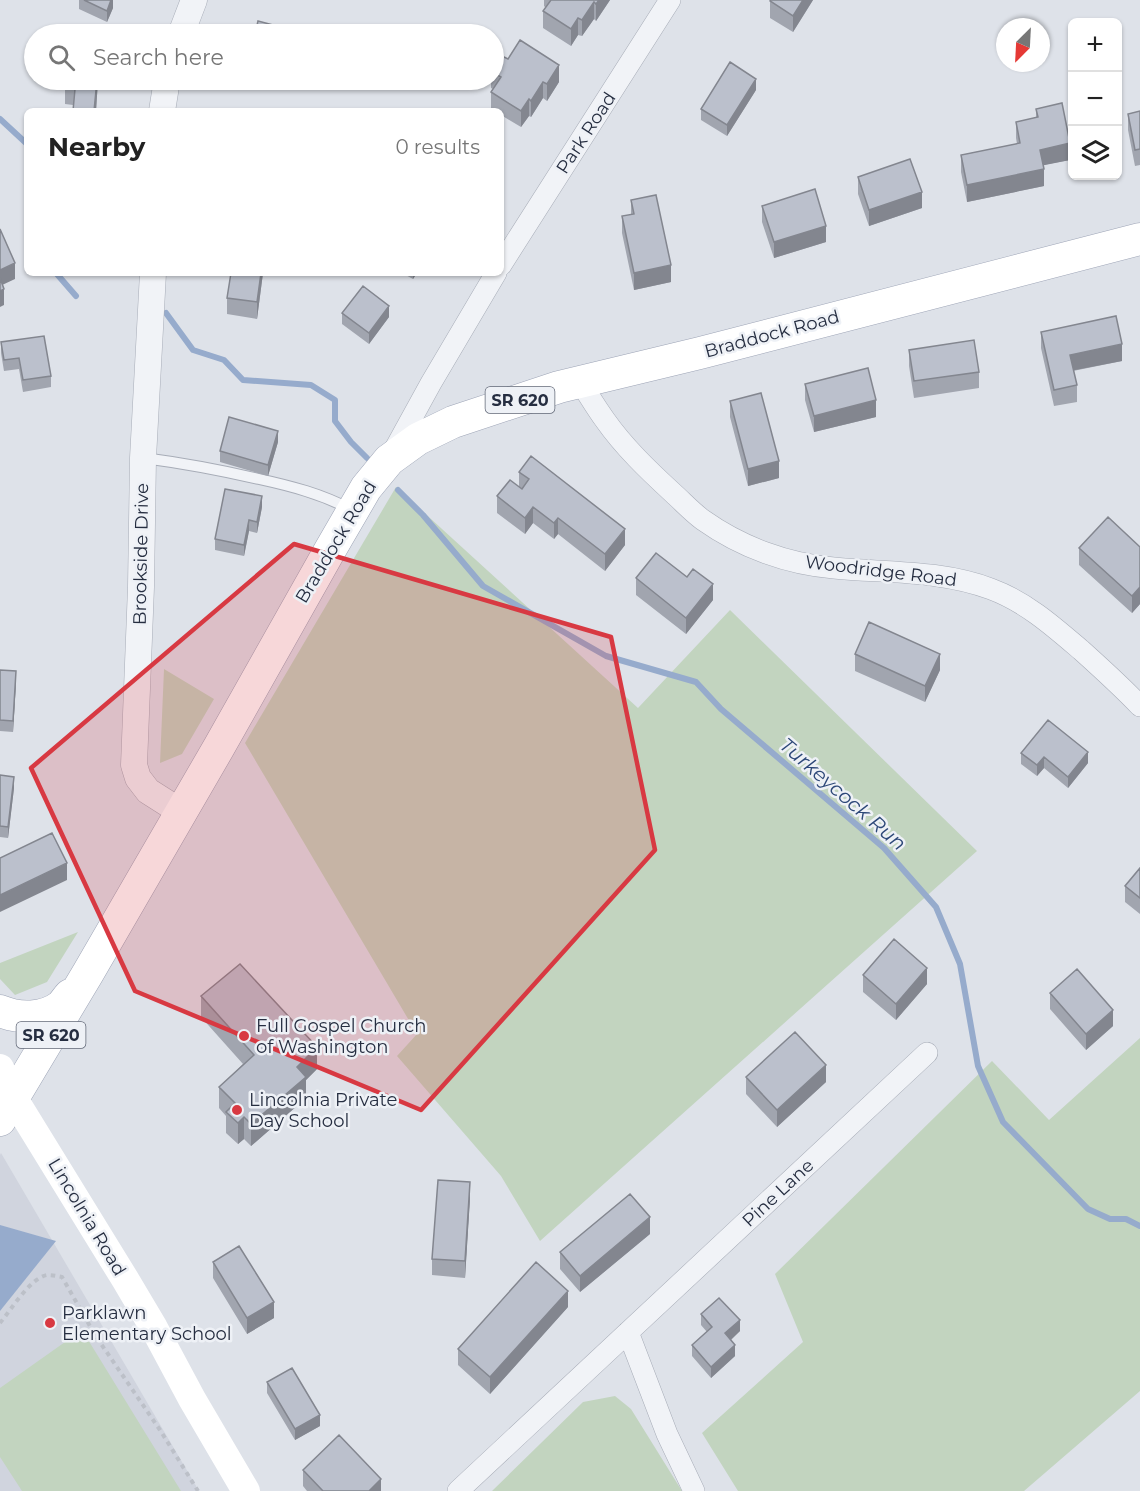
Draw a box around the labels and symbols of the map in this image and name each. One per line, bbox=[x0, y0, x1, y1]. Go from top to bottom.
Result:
north arrow bbox=[996, 18, 1050, 72]
street label: Park Road bbox=[551, 88, 621, 178]
street label: Braddock Road bbox=[702, 305, 842, 363]
road number: SR 620 bbox=[486, 387, 554, 413]
street label: Braddock Road bbox=[291, 477, 381, 607]
street label: Brookside Drive bbox=[129, 483, 153, 625]
street label: Woodridge Road bbox=[804, 551, 958, 591]
water label: Turkeycock Run bbox=[775, 733, 911, 855]
place label: Full Gospel Church of Washington bbox=[256, 1015, 426, 1058]
road number: SR 620 bbox=[16, 1022, 86, 1048]
marker: Full Gospel Church of Washington bbox=[237, 1029, 251, 1043]
place label: Lincolnia Private Day School bbox=[249, 1089, 397, 1132]
marker: Lincolnia Private Day School bbox=[230, 1103, 244, 1117]
street label: Lincolnia Road bbox=[43, 1154, 131, 1280]
street label: Pine Lane bbox=[738, 1154, 818, 1232]
place label: Parklawn Elementary School bbox=[62, 1302, 232, 1345]
marker: Parklawn Elementary School bbox=[43, 1316, 57, 1330]

